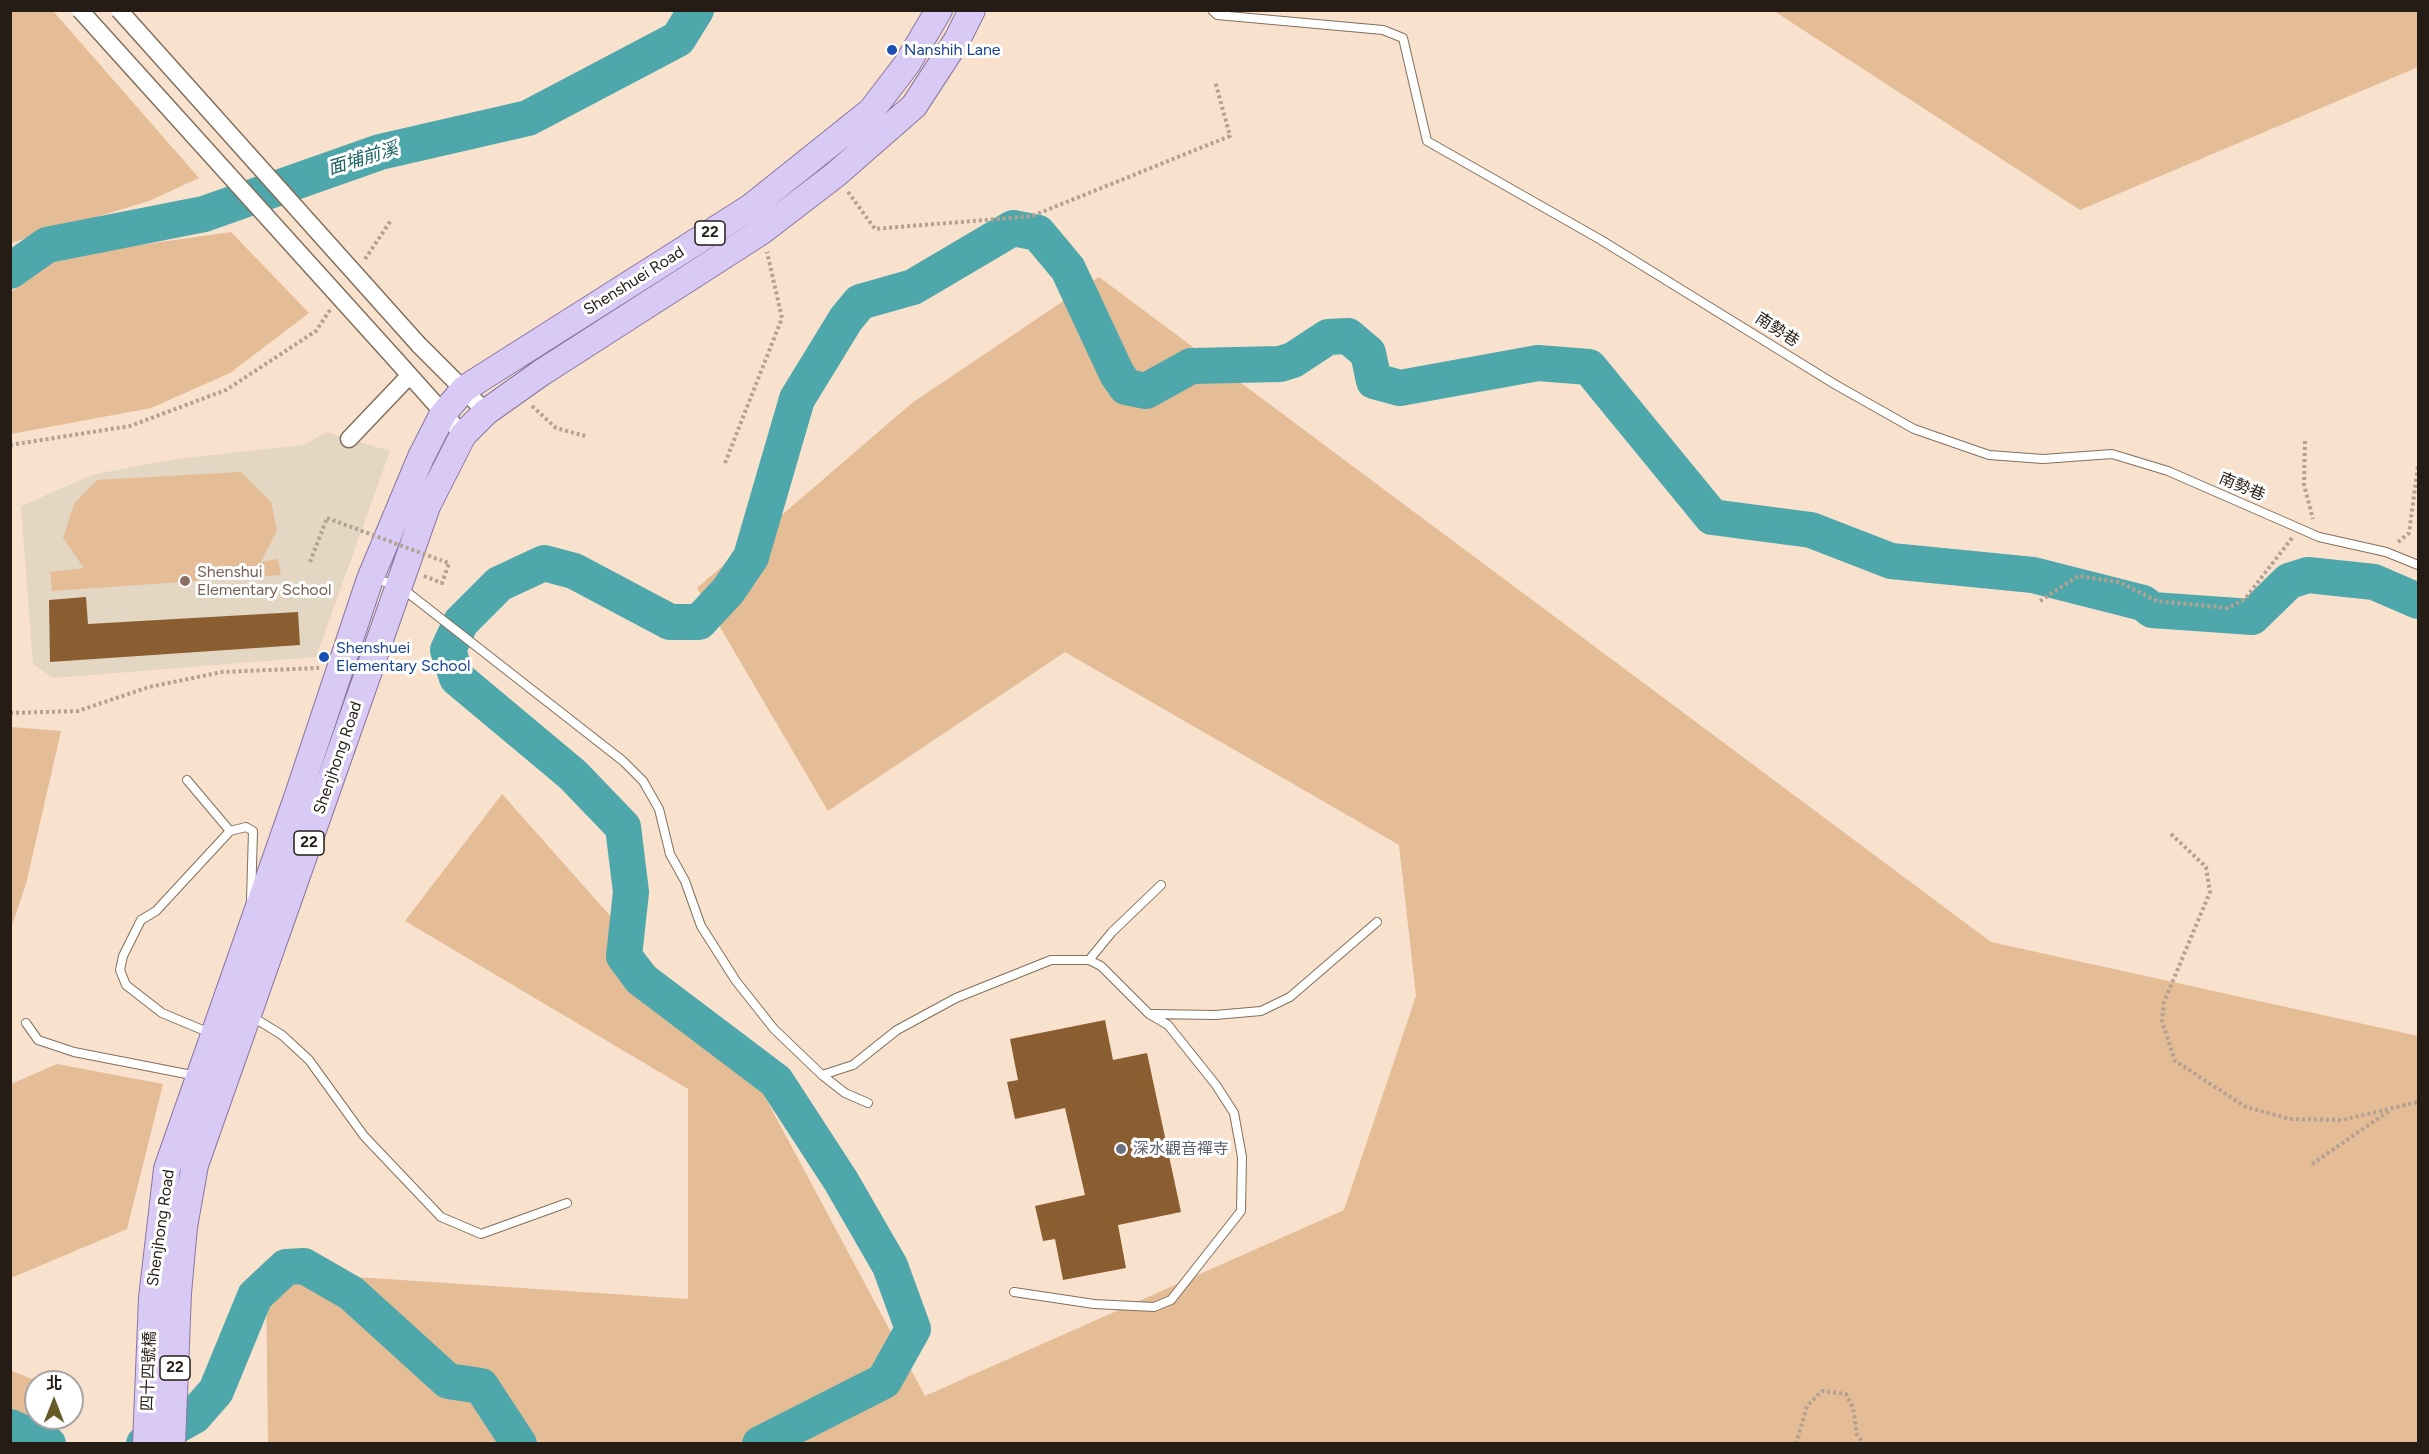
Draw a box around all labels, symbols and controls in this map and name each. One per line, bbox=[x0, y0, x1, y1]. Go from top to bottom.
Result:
place label: Nanshih Lane bbox=[904, 40, 1001, 60]
marker: Nanshih Lane bbox=[885, 43, 899, 57]
water label: 面埔前溪 bbox=[325, 138, 401, 180]
road number: 22 bbox=[695, 221, 725, 245]
street label: Shenshuei Road bbox=[580, 242, 688, 320]
street label: 南勢巷 bbox=[1752, 309, 1802, 351]
street label: 南勢巷 bbox=[2216, 469, 2268, 505]
place label: Shenshui Elementary School bbox=[197, 562, 331, 600]
marker: Shenshui Elementary School bbox=[178, 574, 192, 588]
place label: Shenshuei Elementary School bbox=[336, 638, 470, 676]
marker: Shenshuei Elementary School bbox=[317, 650, 331, 664]
street label: Shenjhong Road bbox=[310, 699, 366, 817]
road number: 22 bbox=[294, 831, 324, 855]
place label: 深水觀音禪寺 bbox=[1133, 1139, 1229, 1159]
marker: 深水觀音禪寺 bbox=[1114, 1142, 1128, 1156]
street label: Shenjhong Road bbox=[143, 1168, 179, 1288]
street label: 四十四號橋 bbox=[138, 1331, 160, 1411]
road number: 22 bbox=[160, 1356, 190, 1380]
north arrow bbox=[24, 1370, 84, 1430]
text: 北 bbox=[46, 1374, 62, 1393]

